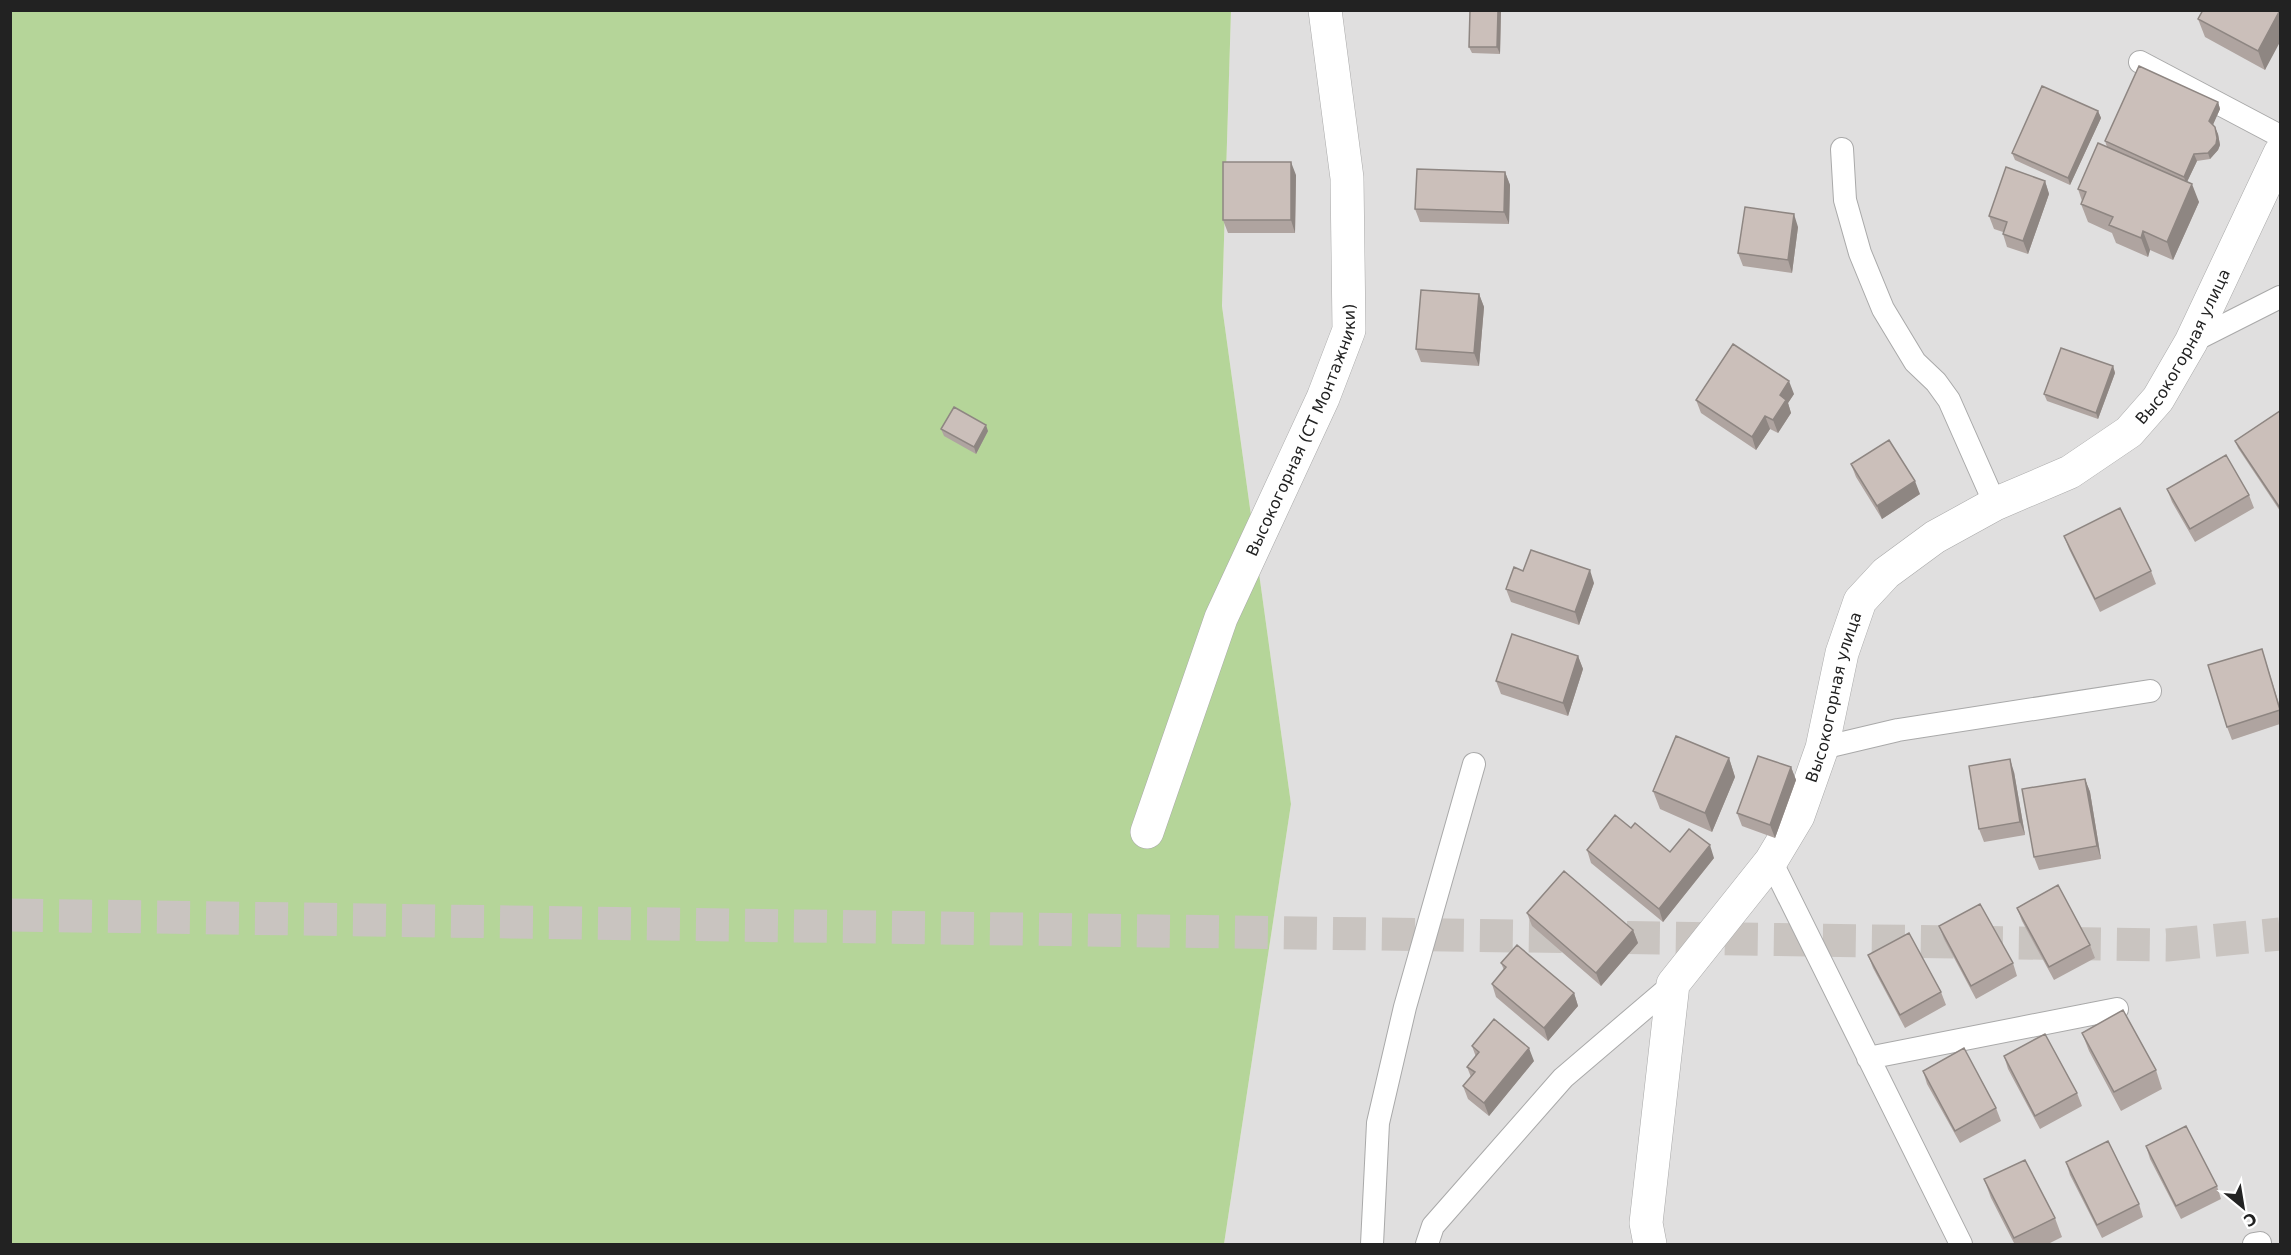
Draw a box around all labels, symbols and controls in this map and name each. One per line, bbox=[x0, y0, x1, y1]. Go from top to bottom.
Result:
street label: Высокогорная улица bbox=[2131, 266, 2234, 428]
street label: Высокогорная (СТ Монтажники) bbox=[1242, 304, 1359, 559]
street label: Высокогорная улица bbox=[1802, 609, 1866, 785]
north arrow bbox=[2213, 1177, 2273, 1237]
text: С bbox=[2240, 1208, 2260, 1231]

